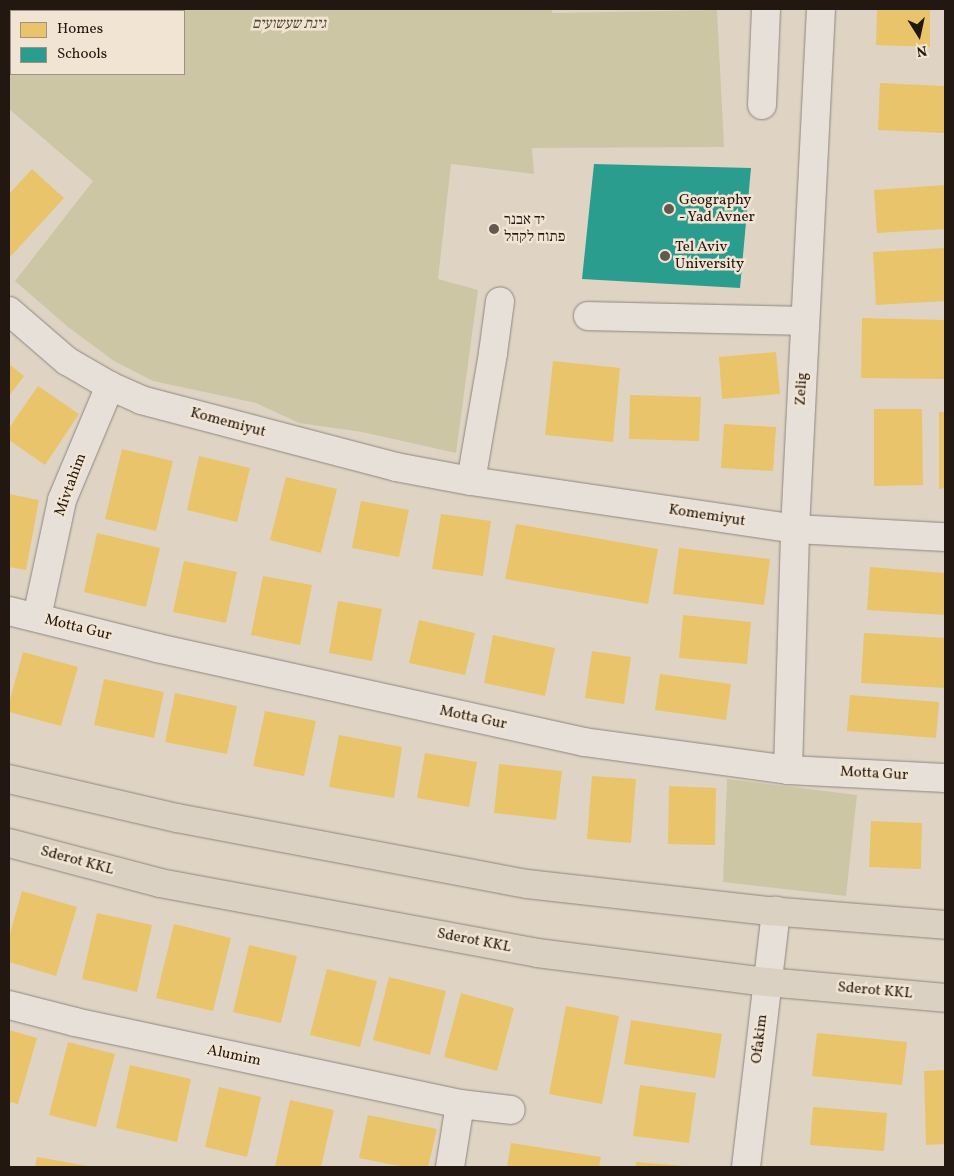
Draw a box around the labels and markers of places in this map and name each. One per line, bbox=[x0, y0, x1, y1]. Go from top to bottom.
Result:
place label: Geography - Yad Avner bbox=[679, 191, 756, 226]
marker: Geography - Yad Avner bbox=[663, 203, 675, 215]
place label: יד אבנר פתוח לקהל bbox=[504, 211, 565, 246]
marker: יד אבנר פתוח לקהל bbox=[488, 223, 500, 235]
place label: Tel Aviv University bbox=[675, 238, 744, 273]
marker: Tel Aviv University bbox=[659, 250, 671, 262]

